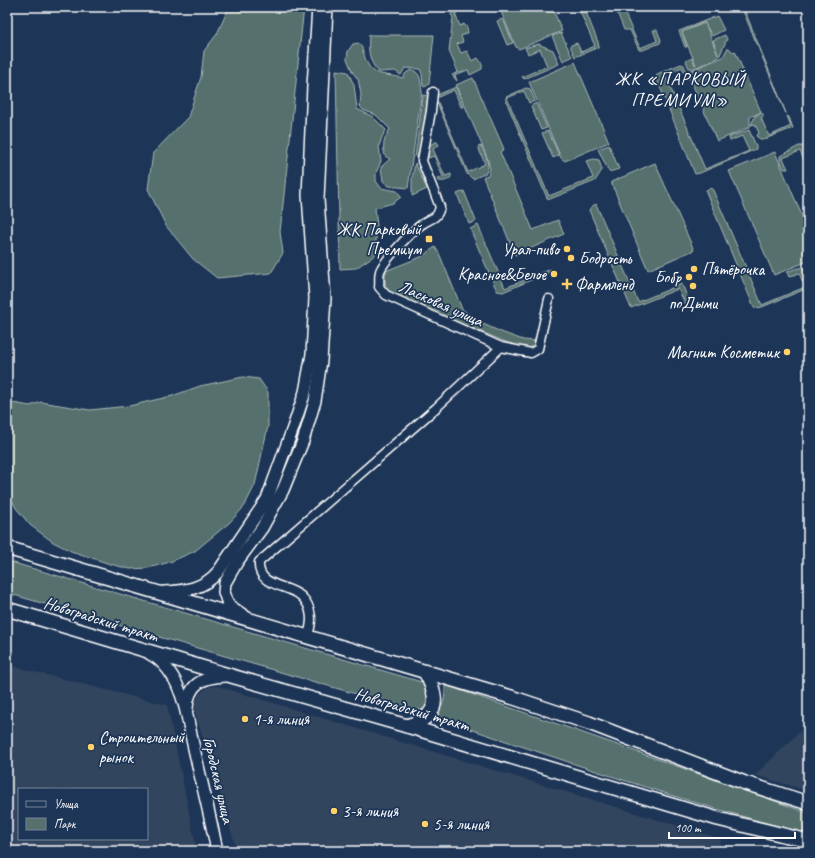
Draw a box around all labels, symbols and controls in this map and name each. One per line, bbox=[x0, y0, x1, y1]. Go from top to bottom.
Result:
district label: ЖК «ПАРКОВЫЙ ПРЕМИУМ» bbox=[615, 68, 747, 111]
place label: ЖК Парковый Премиум bbox=[337, 219, 422, 260]
marker: ЖК Парковый Премиум bbox=[424, 234, 434, 244]
place label: Урал-пиво bbox=[502, 239, 561, 260]
marker: Урал-пиво bbox=[562, 244, 572, 254]
place label: Бодрость bbox=[579, 248, 633, 269]
marker: Бодрость bbox=[566, 253, 576, 263]
place label: Пятёрочка bbox=[702, 259, 765, 280]
place label: Красное&Белое bbox=[458, 264, 547, 285]
marker: Пятёрочка bbox=[689, 264, 699, 274]
place label: Бобр bbox=[655, 267, 683, 288]
marker: Красное&Белое bbox=[549, 269, 559, 279]
marker: Бобр bbox=[684, 272, 694, 282]
place label: Фармленд bbox=[575, 274, 635, 295]
street label: Ласковая улица bbox=[395, 276, 488, 332]
marker: Фармленд bbox=[562, 279, 572, 289]
marker: поДыми bbox=[688, 281, 698, 291]
place label: поДыми bbox=[669, 293, 719, 314]
place label: Магнит Косметик bbox=[667, 342, 781, 363]
marker: Магнит Косметик bbox=[782, 347, 792, 357]
street label: Новоградский тракт bbox=[41, 592, 162, 647]
street label: Новоградский тракт bbox=[352, 683, 473, 736]
place label: 1-я линия bbox=[253, 709, 310, 730]
marker: 1-я линия bbox=[240, 714, 250, 724]
place label: Строительный рынок bbox=[99, 727, 185, 768]
street label: Городская улица bbox=[198, 735, 239, 827]
marker: Строительный рынок bbox=[86, 742, 96, 752]
legend bbox=[18, 788, 148, 840]
text: Улица bbox=[54, 796, 79, 812]
place label: 3-я линия bbox=[342, 801, 399, 822]
marker: 3-я линия bbox=[329, 806, 339, 816]
place label: 5-я линия bbox=[433, 814, 490, 835]
scale bar bbox=[669, 814, 795, 840]
text: Парк bbox=[54, 816, 77, 832]
marker: 5-я линия bbox=[420, 819, 430, 829]
text: 100 m bbox=[675, 820, 702, 836]

